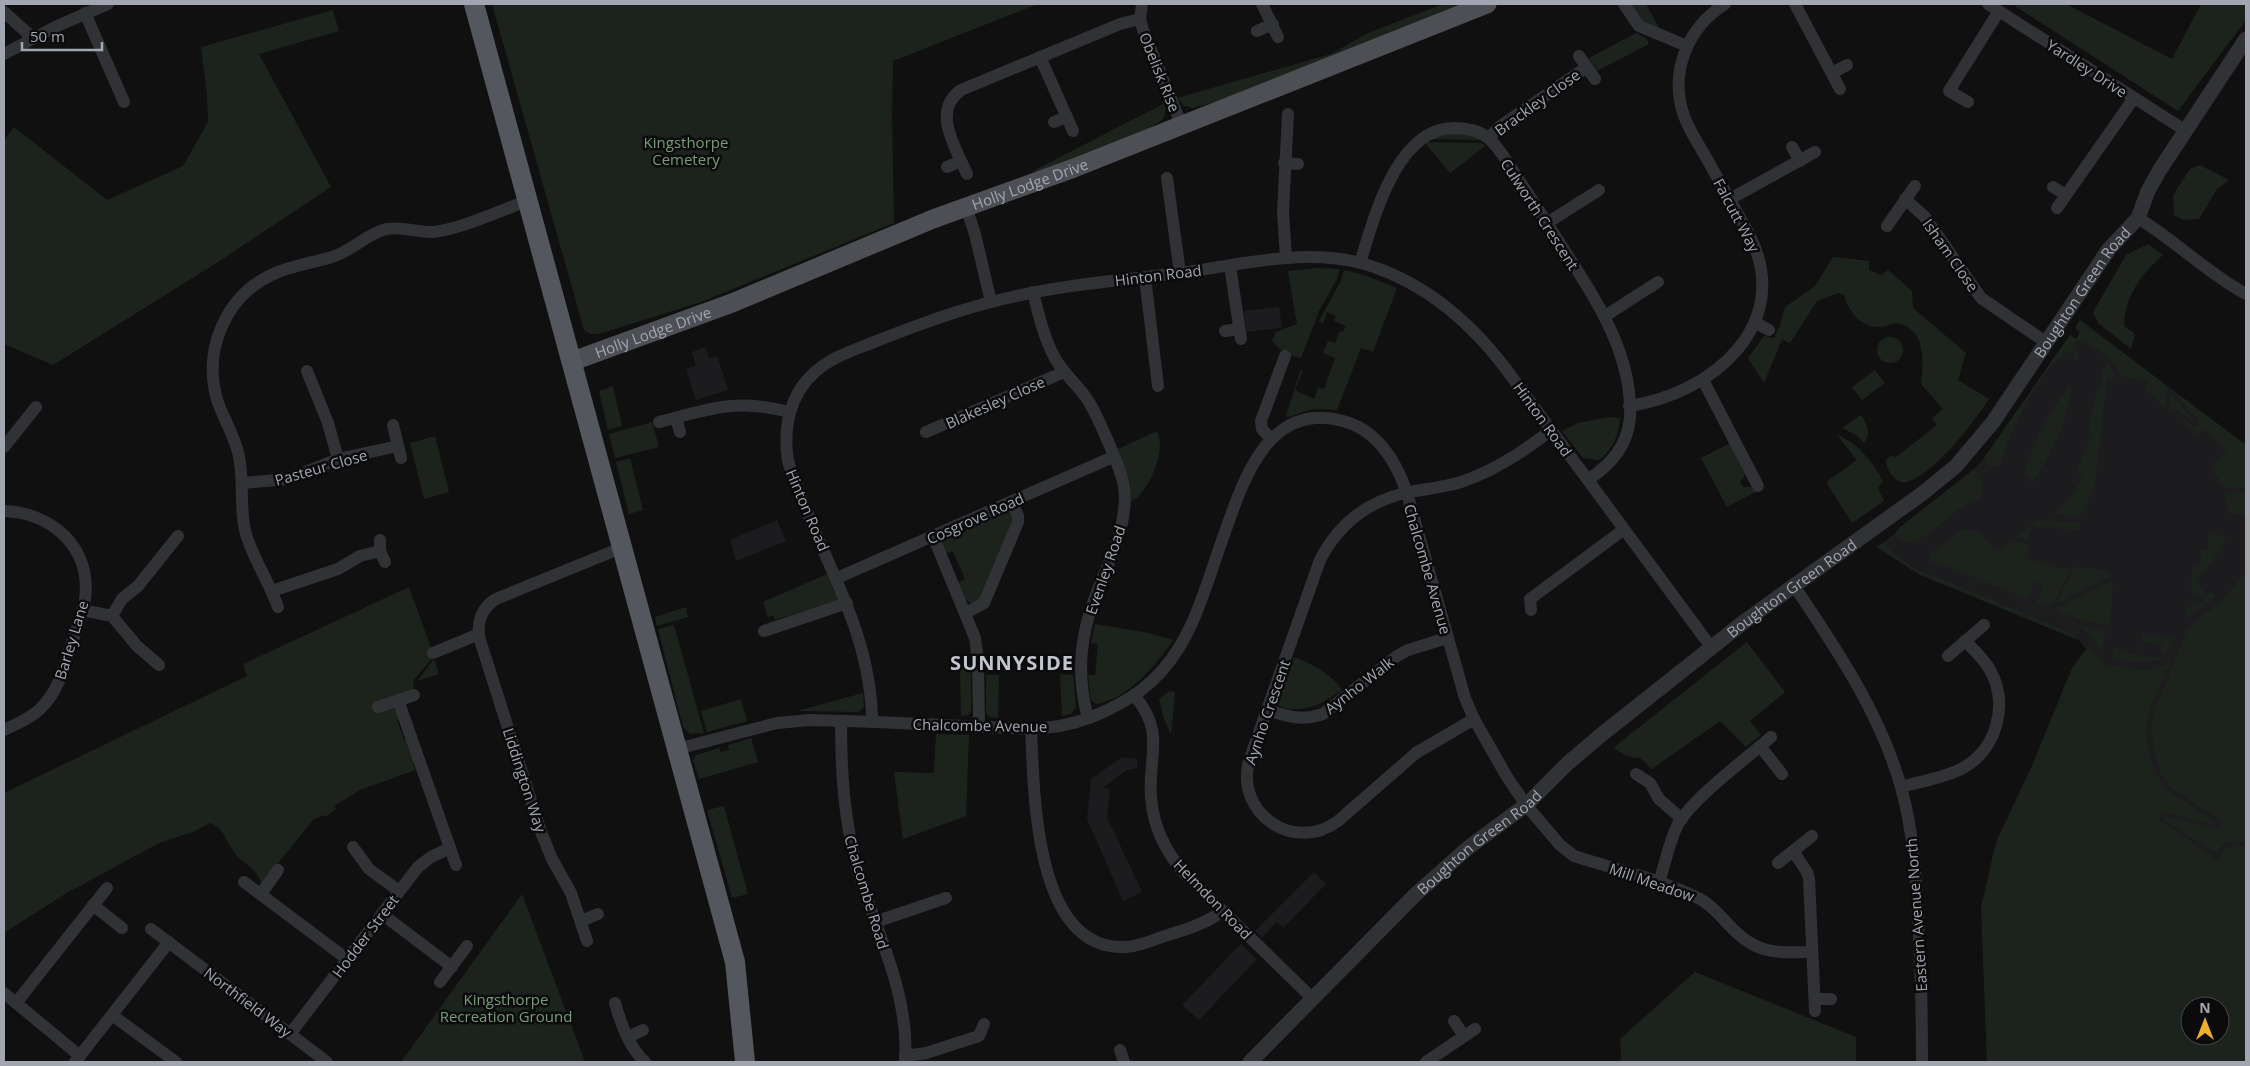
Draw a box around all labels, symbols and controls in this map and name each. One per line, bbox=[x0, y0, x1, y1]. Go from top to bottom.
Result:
scale bar bbox=[22, 20, 102, 52]
text: 50 m bbox=[30, 26, 65, 46]
street label: Obelisk Rise bbox=[1135, 29, 1185, 115]
street label: Yardley Drive bbox=[2043, 34, 2131, 102]
street label: Brackley Close bbox=[1490, 64, 1584, 140]
park label: Kingsthorpe Cemetery bbox=[644, 132, 728, 169]
street label: Holly Lodge Drive bbox=[969, 153, 1091, 214]
street label: Culworth Crescent bbox=[1496, 154, 1584, 274]
street label: Falcutt Way bbox=[1709, 175, 1765, 256]
street label: Isham Close bbox=[1919, 215, 1983, 295]
street label: Boughton Green Road bbox=[2029, 222, 2135, 361]
street label: Hinton Road bbox=[1113, 260, 1203, 290]
street label: Holly Lodge Drive bbox=[592, 301, 714, 362]
street label: Blakesley Close bbox=[942, 371, 1048, 433]
street label: Hinton Road bbox=[1509, 378, 1577, 460]
street label: Pasteur Close bbox=[272, 444, 370, 490]
street label: Hinton Road bbox=[782, 466, 834, 554]
street label: Cosgrove Road bbox=[923, 488, 1027, 548]
street label: Chalcombe Avenue bbox=[1400, 502, 1456, 636]
street label: Evenley Road bbox=[1080, 523, 1130, 617]
street label: Boughton Green Road bbox=[1722, 534, 1860, 642]
street label: Barley Lane bbox=[50, 598, 92, 682]
district label: SUNNYSIDE bbox=[950, 649, 1074, 676]
street label: Aynho Walk bbox=[1320, 652, 1398, 718]
street label: Aynho Crescent bbox=[1240, 657, 1294, 767]
street label: Chalcombe Avenue bbox=[913, 714, 1047, 736]
street label: Liddington Way bbox=[499, 725, 551, 835]
street label: Boughton Green Road bbox=[1412, 785, 1546, 899]
street label: Chalcombe Road bbox=[840, 833, 894, 951]
street label: Eastern Avenue North bbox=[1901, 838, 1931, 992]
street label: Helmdon Road bbox=[1170, 855, 1256, 943]
street label: Mill Meadow bbox=[1607, 858, 1698, 906]
street label: Hodder Street bbox=[327, 891, 403, 981]
street label: Northfield Way bbox=[200, 962, 296, 1042]
park label: Kingsthorpe Recreation Ground bbox=[440, 989, 572, 1026]
north arrow bbox=[2180, 996, 2230, 1046]
text: N bbox=[2199, 998, 2211, 1017]

